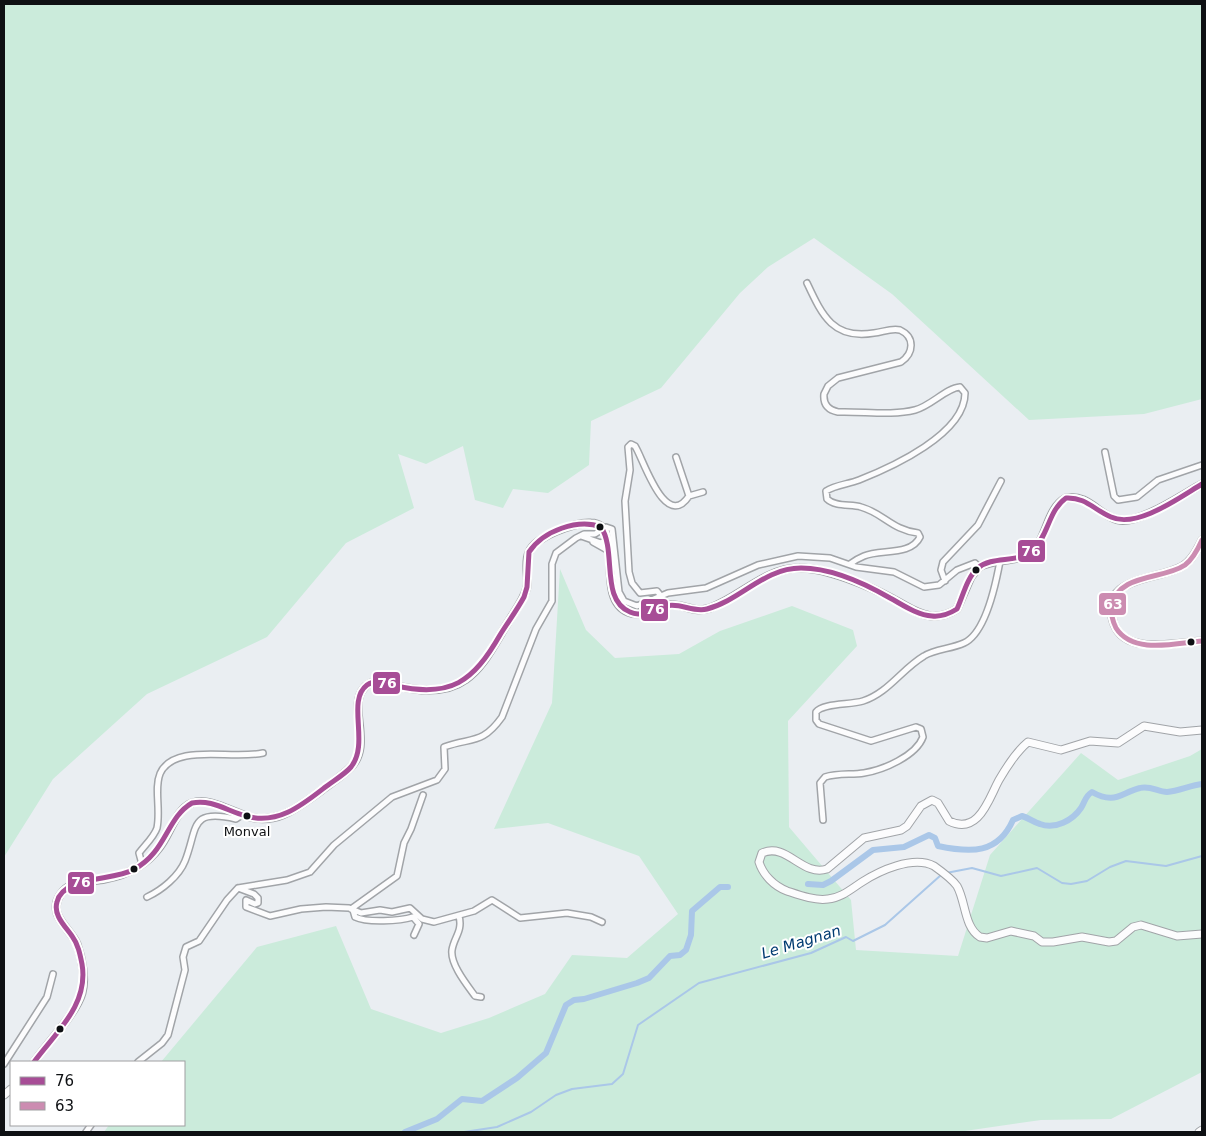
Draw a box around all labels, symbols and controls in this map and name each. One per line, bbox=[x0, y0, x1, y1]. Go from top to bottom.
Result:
unlabelled marker bbox=[595, 522, 605, 532]
line badge: 76 bbox=[1017, 539, 1046, 563]
text: 76 bbox=[1021, 543, 1041, 559]
unlabelled marker bbox=[971, 565, 981, 575]
line badge: 63 bbox=[1098, 592, 1127, 616]
text: 63 bbox=[1103, 596, 1123, 612]
line badge: 76 bbox=[640, 598, 669, 622]
text: 76 bbox=[645, 601, 665, 617]
unlabelled marker bbox=[1186, 637, 1196, 647]
line badge: 76 bbox=[372, 671, 401, 695]
text: 76 bbox=[377, 675, 397, 691]
marker: Monval bbox=[242, 811, 252, 821]
place label: Monval bbox=[224, 824, 270, 839]
unlabelled marker bbox=[129, 864, 139, 874]
line badge: 76 bbox=[67, 871, 95, 895]
text: 76 bbox=[71, 874, 91, 890]
water label: Le Magnan bbox=[759, 921, 843, 963]
unlabelled marker bbox=[55, 1024, 65, 1034]
legend bbox=[10, 1061, 185, 1126]
text: 76 bbox=[55, 1072, 74, 1090]
text: 63 bbox=[55, 1097, 74, 1115]

